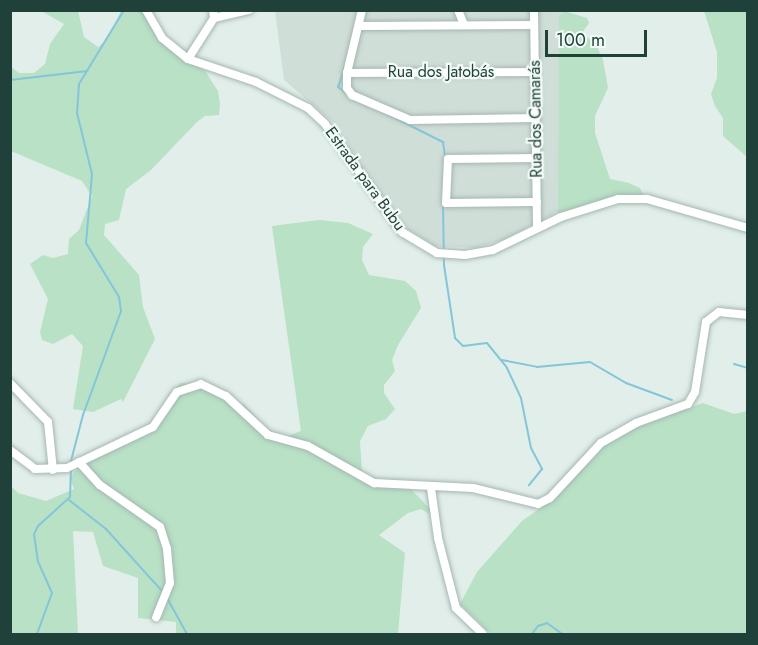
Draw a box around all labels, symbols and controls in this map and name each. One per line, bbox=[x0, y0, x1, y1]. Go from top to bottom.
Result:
scale bar bbox=[548, 18, 650, 56]
text: 100 m bbox=[556, 27, 605, 53]
street label: Rua dos Camarás bbox=[525, 60, 547, 178]
street label: Rua dos Jatobás bbox=[388, 62, 494, 82]
street label: Estrada para Bubu bbox=[321, 123, 409, 235]

